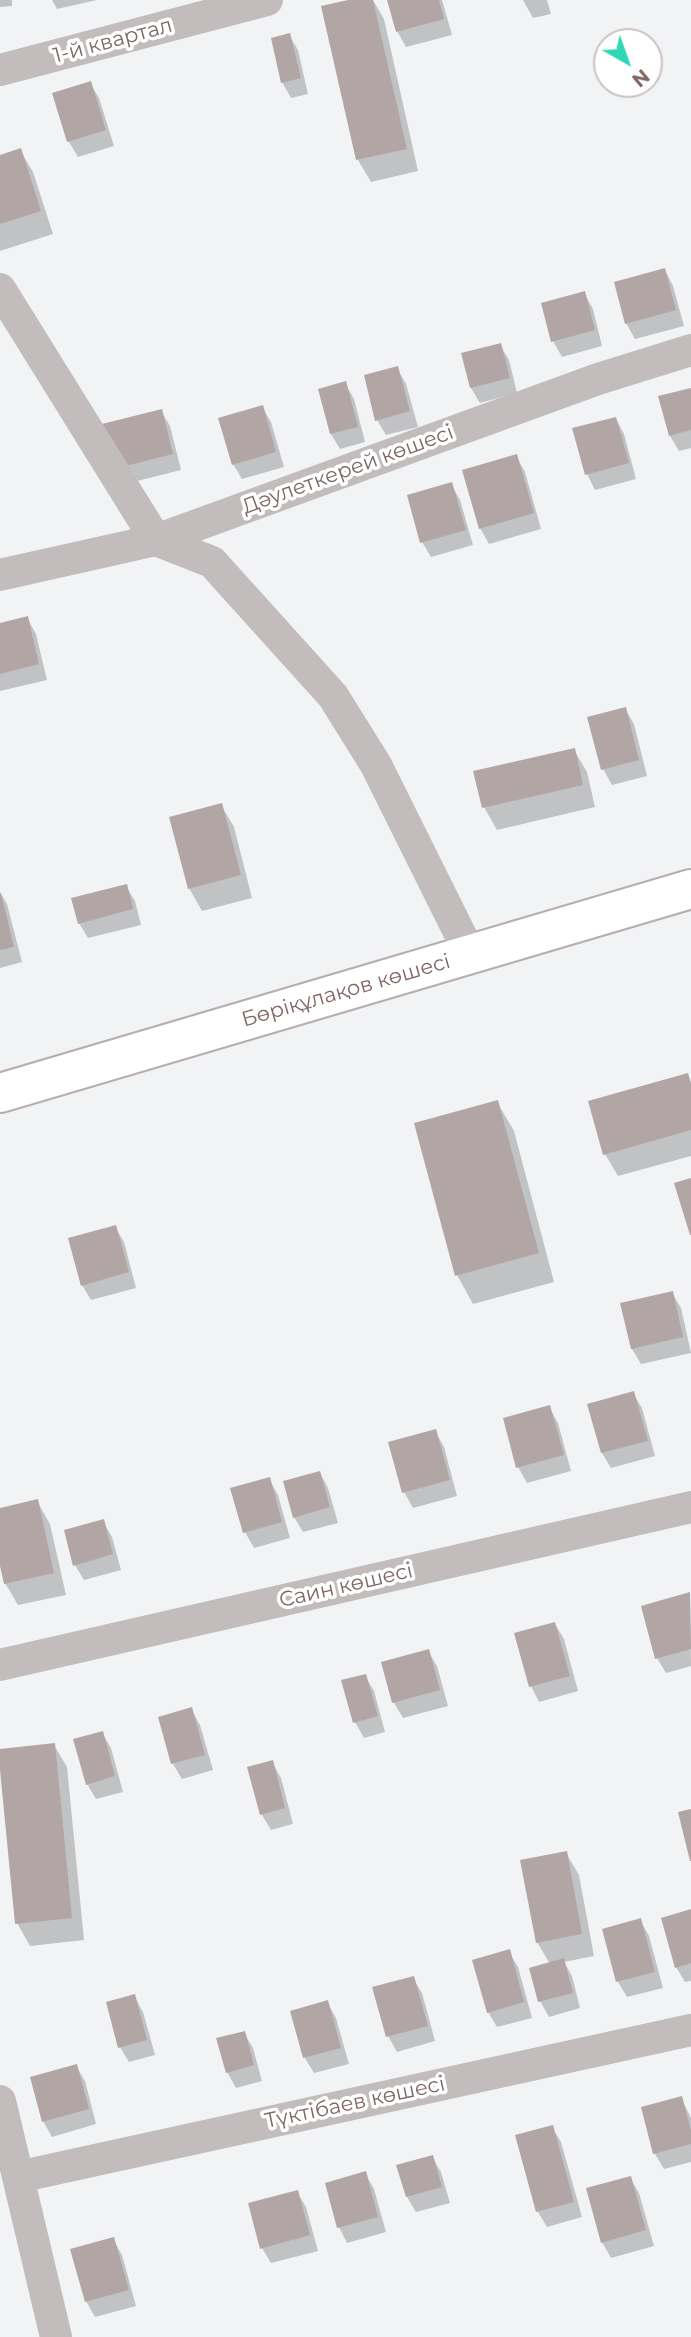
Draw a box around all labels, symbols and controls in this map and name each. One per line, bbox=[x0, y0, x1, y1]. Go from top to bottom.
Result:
street label: 1-й квартал bbox=[51, 13, 175, 69]
north arrow bbox=[593, 28, 663, 98]
text: N bbox=[627, 64, 654, 92]
street label: Дәулеткерей көшесі bbox=[239, 420, 457, 520]
street label: Бөріқұлақов көшесі bbox=[239, 949, 453, 1033]
street label: Саин көшесі bbox=[277, 1558, 415, 1614]
street label: Түктібаев көшесі bbox=[263, 2072, 447, 2134]

